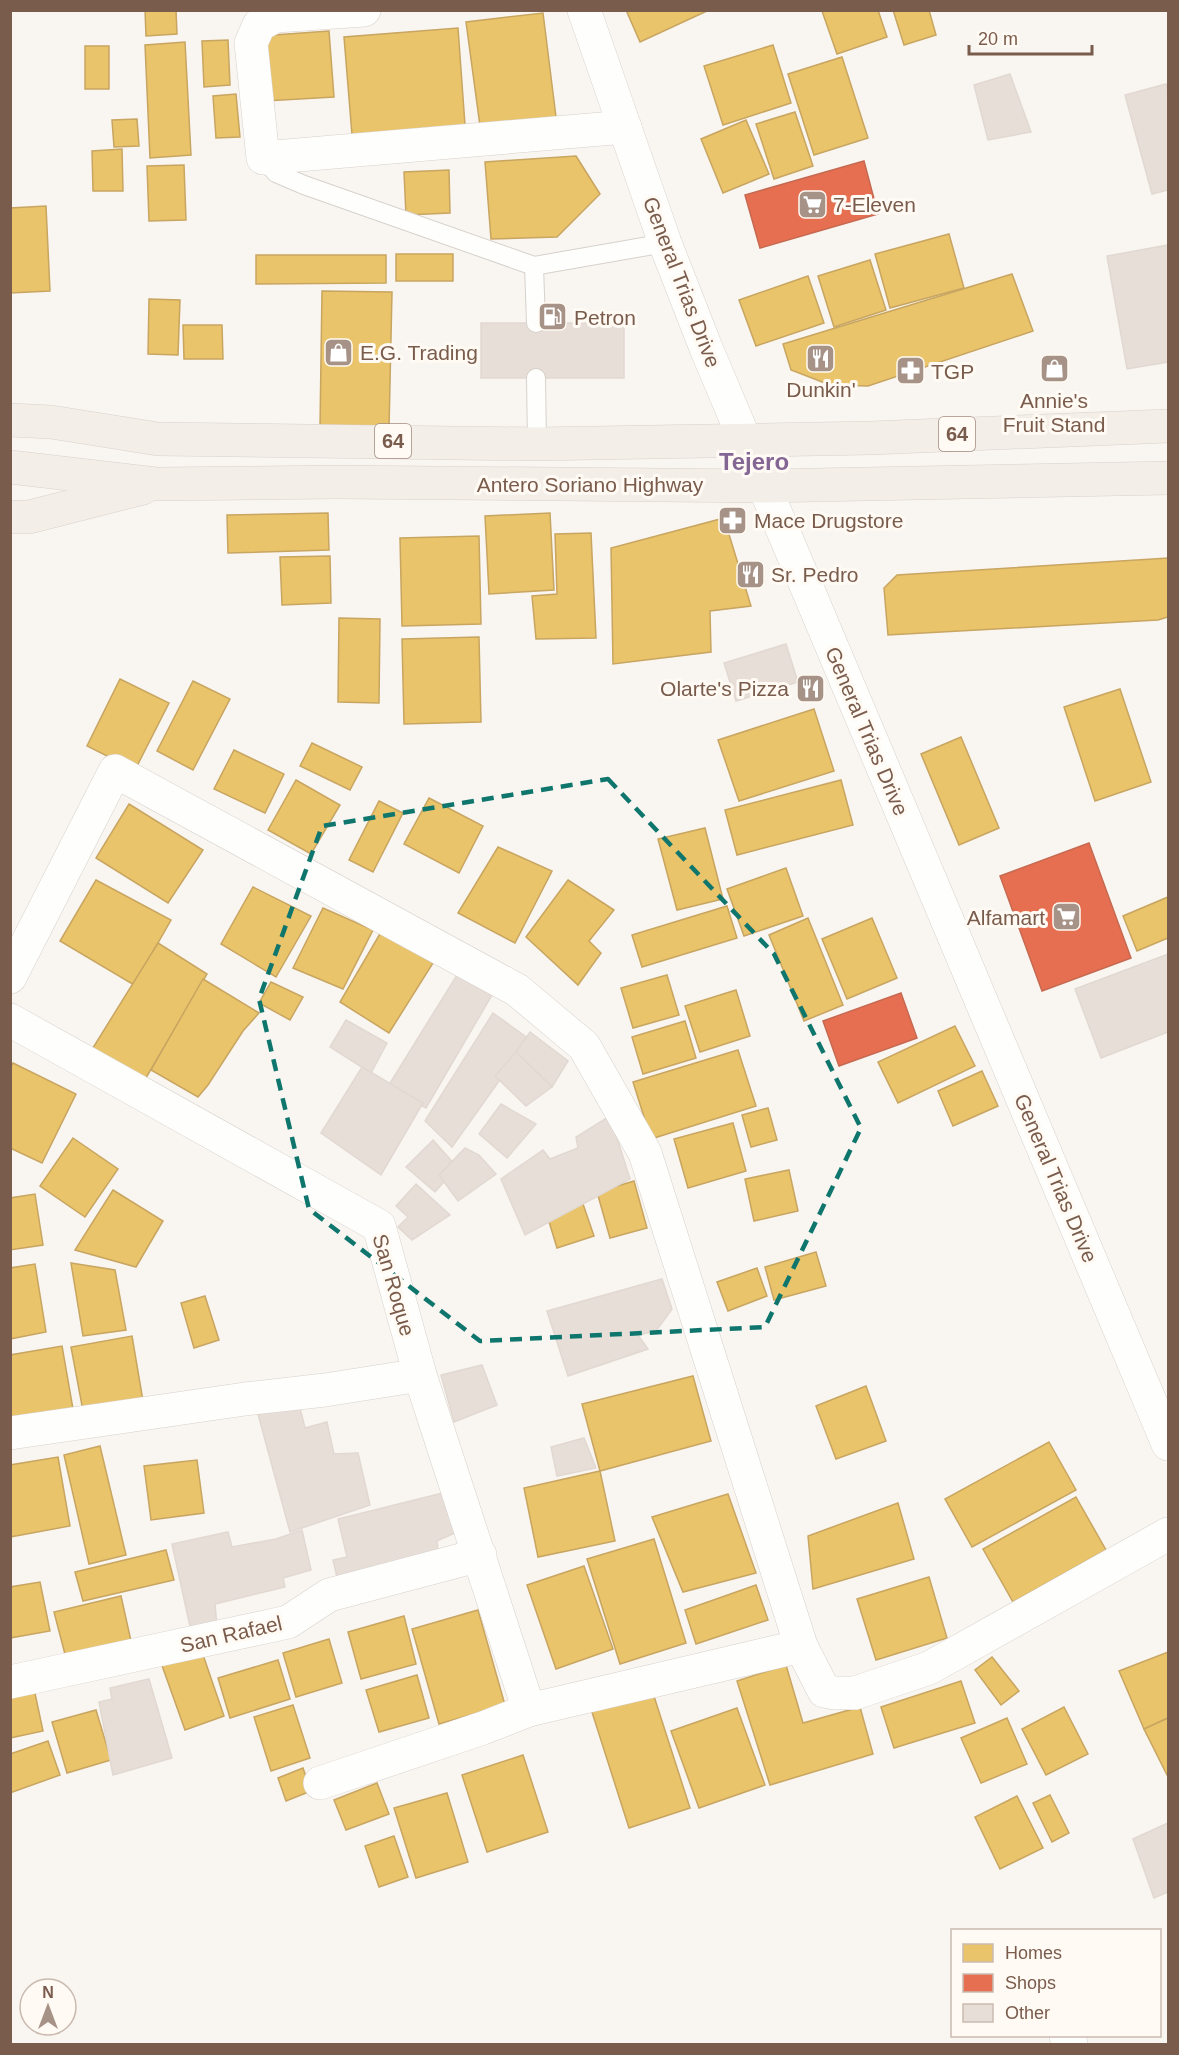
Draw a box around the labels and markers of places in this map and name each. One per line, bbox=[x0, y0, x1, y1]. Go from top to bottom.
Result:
supermarket icon: 7-Eleven bbox=[796, 188, 828, 220]
place label: 7-Eleven bbox=[833, 193, 916, 216]
fuel station icon: Petron bbox=[537, 301, 569, 333]
place label: Petron bbox=[574, 306, 636, 329]
shop icon: E.G. Trading bbox=[323, 336, 355, 368]
place label: E.G. Trading bbox=[360, 341, 478, 364]
restaurant icon: Dunkin' bbox=[805, 342, 837, 374]
shop icon: Annie's Fruit Stand bbox=[1038, 353, 1070, 385]
pharmacy icon: TGP bbox=[894, 355, 926, 387]
place label: TGP bbox=[931, 360, 974, 383]
place label: Dunkin' bbox=[786, 378, 856, 401]
place label: Annie's Fruit Stand bbox=[1003, 389, 1105, 436]
pharmacy icon: Mace Drugstore bbox=[717, 504, 749, 536]
place label: Mace Drugstore bbox=[754, 509, 903, 532]
restaurant icon: Sr. Pedro bbox=[734, 558, 766, 590]
place label: Sr. Pedro bbox=[771, 563, 859, 586]
restaurant icon: Olarte's Pizza bbox=[794, 672, 826, 704]
place label: Olarte's Pizza bbox=[660, 677, 789, 700]
supermarket icon: Alfamart bbox=[1050, 901, 1082, 933]
place label: Alfamart bbox=[967, 906, 1045, 929]

